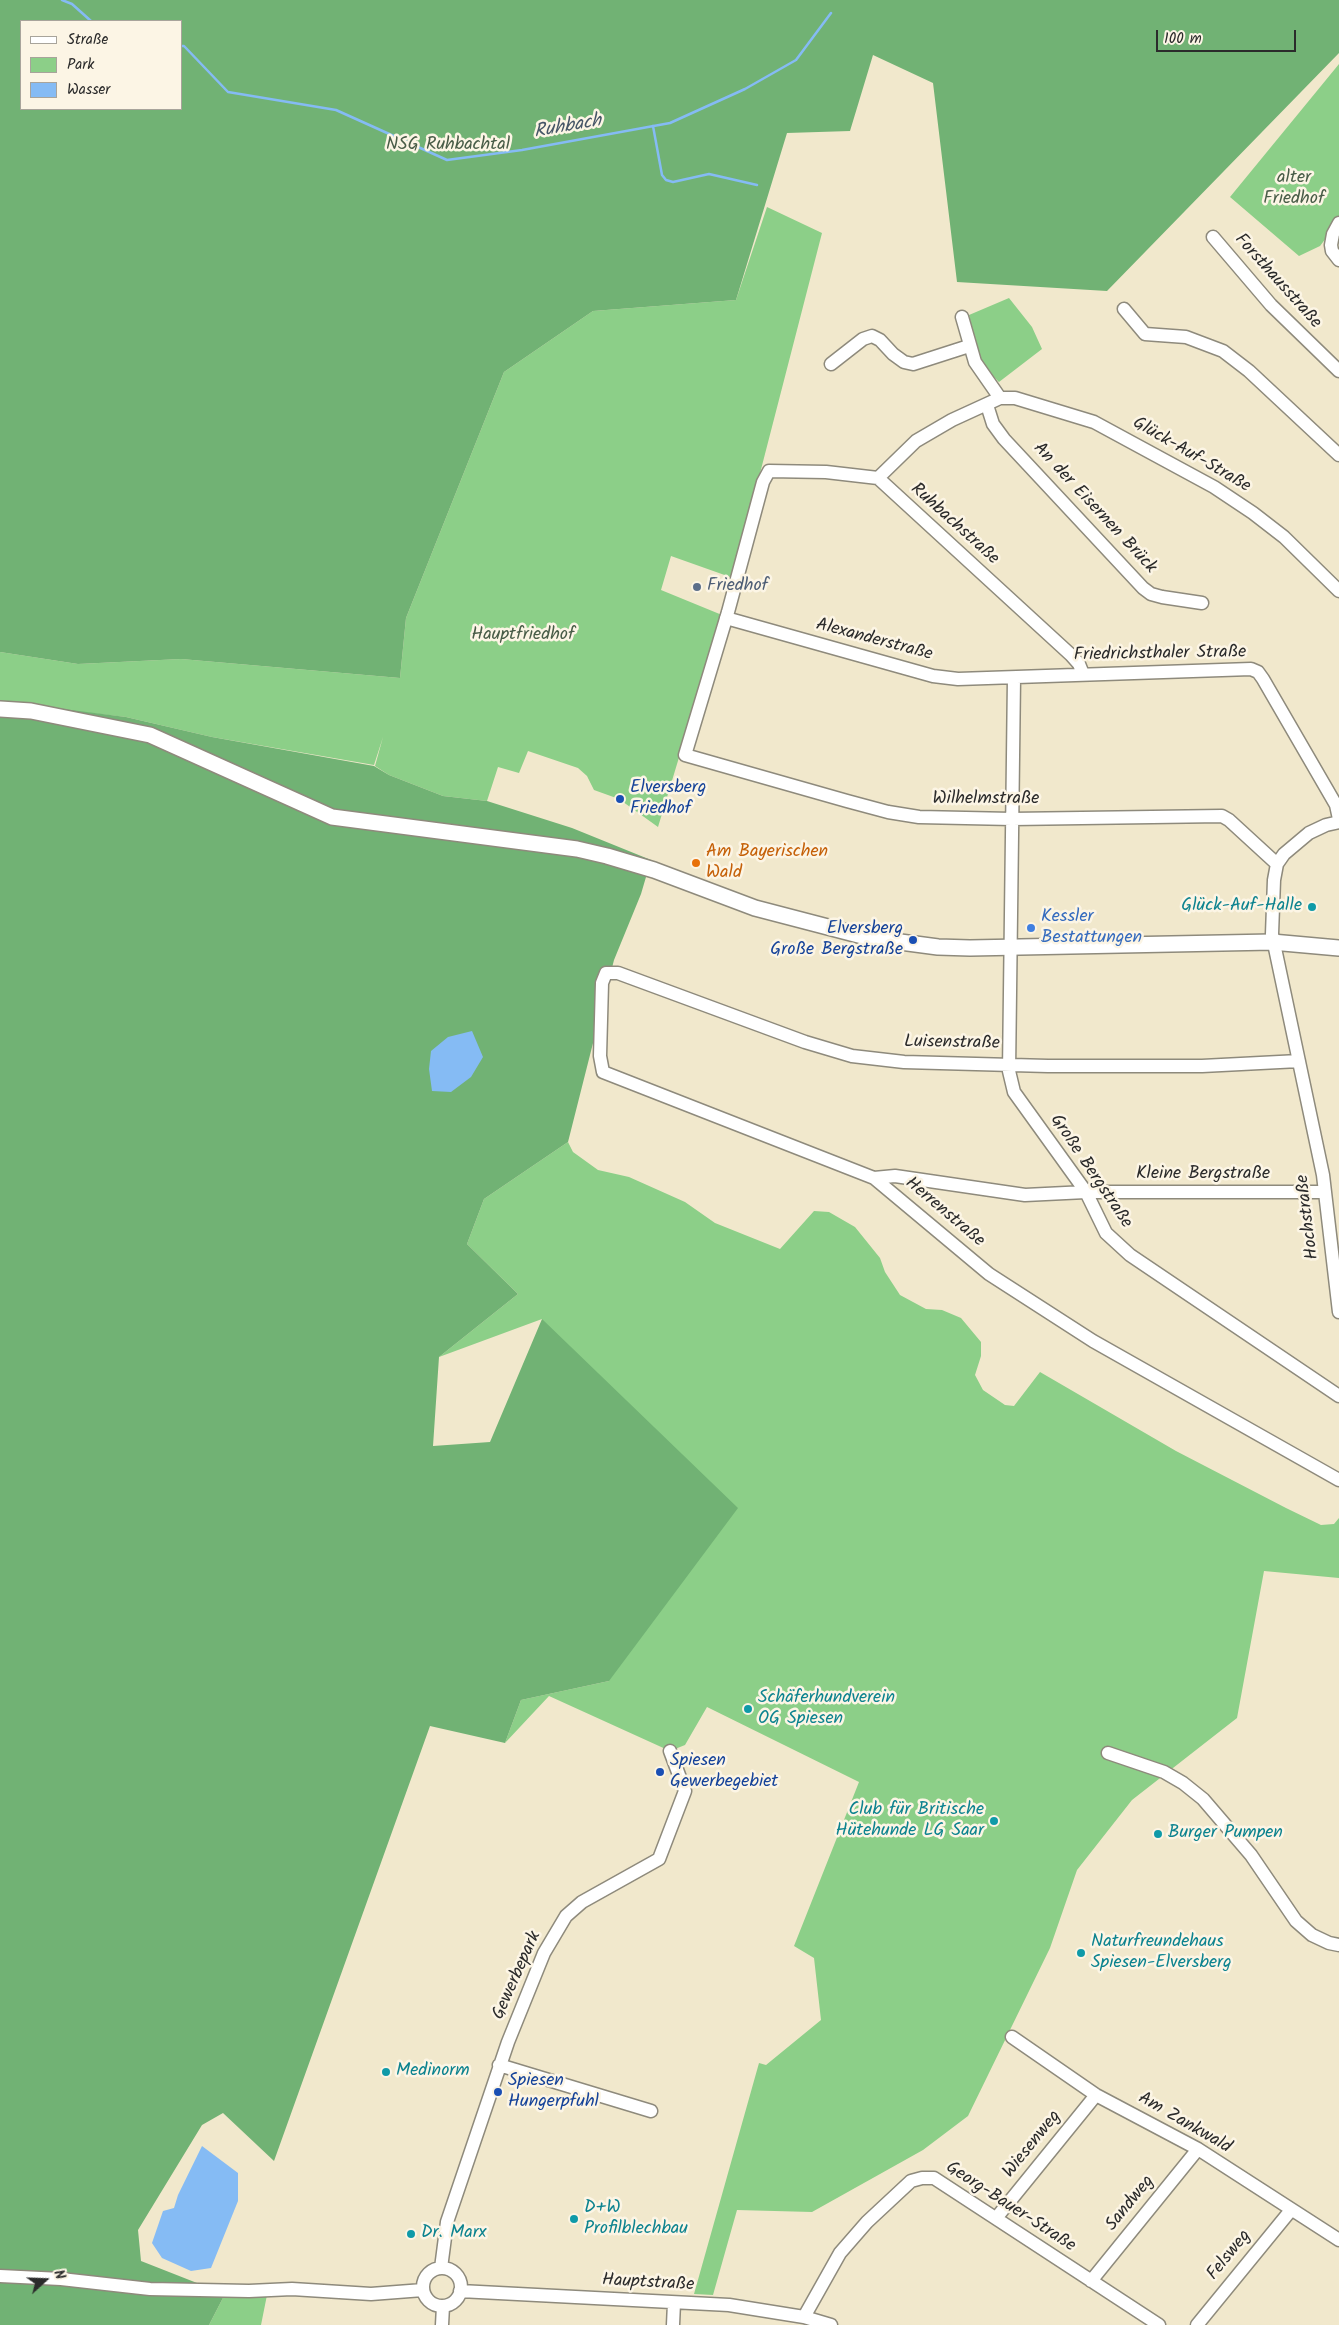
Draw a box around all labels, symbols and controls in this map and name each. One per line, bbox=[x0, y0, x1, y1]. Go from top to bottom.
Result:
legend bbox=[20, 20, 182, 110]
scale bar bbox=[1159, 20, 1299, 52]
text: 100 m bbox=[1164, 27, 1202, 51]
text: Straße bbox=[67, 28, 108, 52]
text: Park bbox=[67, 53, 94, 77]
text: Wasser bbox=[67, 78, 110, 102]
water label: Ruhbach bbox=[533, 111, 603, 145]
park label: NSG Ruhbachtal bbox=[386, 135, 510, 157]
park label: alter Friedhof bbox=[1263, 168, 1325, 210]
street label: Forsthausstraße bbox=[1229, 230, 1325, 334]
street label: Glück-Auf-Straße bbox=[1128, 413, 1254, 499]
street label: An der Eisernen Brück bbox=[1028, 439, 1160, 579]
street label: Ruhbachstraße bbox=[905, 479, 1003, 571]
place label: Friedhof bbox=[707, 576, 768, 598]
marker: Friedhof bbox=[691, 581, 703, 593]
street label: Alexanderstraße bbox=[813, 615, 935, 667]
park label: Hauptfriedhof bbox=[471, 625, 575, 647]
street label: Friedrichsthaler Straße bbox=[1074, 643, 1246, 667]
place label: Elversberg Friedhof bbox=[630, 778, 706, 821]
street label: Wilhelmstraße bbox=[933, 789, 1039, 811]
marker: Elversberg Friedhof bbox=[614, 793, 626, 805]
place label: Am Bayerischen Wald bbox=[706, 842, 828, 884]
marker: Am Bayerischen Wald bbox=[690, 857, 702, 869]
place label: Glück-Auf-Halle bbox=[1181, 896, 1302, 918]
marker: Glück-Auf-Halle bbox=[1306, 901, 1318, 913]
place label: Kessler Bestattungen bbox=[1041, 907, 1142, 950]
place label: Elversberg Große Bergstraße bbox=[770, 919, 903, 962]
marker: Kessler Bestattungen bbox=[1025, 922, 1037, 934]
marker: Elversberg Große Bergstraße bbox=[907, 934, 919, 946]
street label: Luisenstraße bbox=[904, 1032, 1000, 1056]
street label: Große Bergstraße bbox=[1044, 1111, 1136, 1233]
street label: Kleine Bergstraße bbox=[1136, 1164, 1270, 1186]
street label: Herrenstraße bbox=[900, 1173, 988, 1253]
street label: Hochstraße bbox=[1293, 1173, 1325, 1261]
place label: Schäferhundverein OG Spiesen bbox=[758, 1688, 895, 1730]
marker: Schäferhundverein OG Spiesen bbox=[742, 1703, 754, 1715]
place label: Spiesen Gewerbegebiet bbox=[670, 1751, 778, 1794]
marker: Spiesen Gewerbegebiet bbox=[654, 1766, 666, 1778]
place label: Club für Britische Hütehunde LG Saar bbox=[836, 1800, 984, 1842]
marker: Club für Britische Hütehunde LG Saar bbox=[988, 1815, 1000, 1827]
place label: Burger Pumpen bbox=[1168, 1823, 1283, 1845]
marker: Burger Pumpen bbox=[1152, 1828, 1164, 1840]
street label: Gewerbepark bbox=[489, 1929, 547, 2023]
place label: Naturfreundehaus Spiesen-Elversberg bbox=[1091, 1932, 1231, 1975]
marker: Naturfreundehaus Spiesen-Elversberg bbox=[1075, 1947, 1087, 1959]
place label: Medinorm bbox=[396, 2061, 470, 2083]
marker: Medinorm bbox=[380, 2066, 392, 2078]
place label: Spiesen Hungerpfuhl bbox=[508, 2071, 599, 2114]
marker: Spiesen Hungerpfuhl bbox=[492, 2086, 504, 2098]
street label: Am Zankwald bbox=[1134, 2089, 1234, 2159]
street label: Wiesenweg bbox=[999, 2107, 1067, 2183]
street label: Georg-Bauer-Straße bbox=[941, 2158, 1079, 2258]
street label: Sandweg bbox=[1102, 2172, 1160, 2236]
place label: D+W Profilblechbau bbox=[584, 2198, 688, 2240]
marker: D+W Profilblechbau bbox=[568, 2213, 580, 2225]
place label: Dr. Marx bbox=[421, 2223, 486, 2245]
street label: Felsweg bbox=[1203, 2227, 1257, 2285]
marker: Dr. Marx bbox=[405, 2228, 417, 2240]
north arrow bbox=[20, 2255, 70, 2305]
text: N bbox=[47, 2267, 71, 2283]
street label: Hauptstraße bbox=[601, 2271, 695, 2297]

